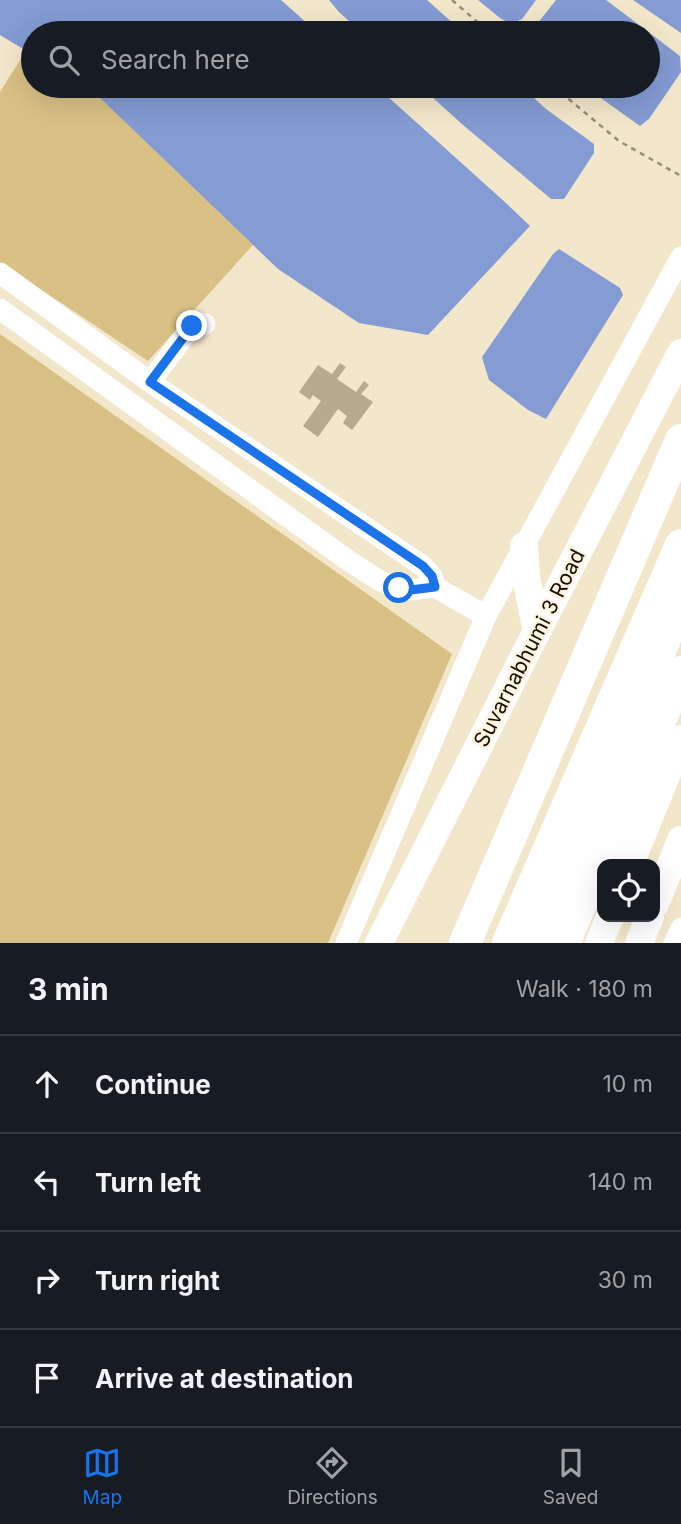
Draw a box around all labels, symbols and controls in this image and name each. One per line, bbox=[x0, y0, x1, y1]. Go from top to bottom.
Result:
search box bbox=[21, 21, 660, 98]
icon: search bbox=[45, 41, 83, 79]
text: Search here bbox=[101, 44, 250, 75]
route end bbox=[176, 310, 207, 341]
street label: Suvarnabhumi 3 Road bbox=[468, 545, 590, 751]
route start bbox=[383, 572, 414, 603]
map controls bbox=[597, 859, 660, 922]
button: locate bbox=[597, 859, 660, 922]
text: 3 min bbox=[28, 971, 109, 1007]
text: Walk · 180 m bbox=[516, 975, 653, 1003]
icon: ahead bbox=[28, 1065, 66, 1103]
text: Continue bbox=[95, 1069, 211, 1100]
text: 10 m bbox=[603, 1070, 653, 1098]
icon: left bbox=[28, 1163, 66, 1201]
text: Turn left bbox=[95, 1167, 201, 1198]
text: 140 m bbox=[588, 1168, 653, 1196]
icon: right bbox=[28, 1261, 66, 1299]
text: Turn right bbox=[95, 1265, 220, 1296]
text: 30 m bbox=[598, 1266, 653, 1294]
icon: arrive bbox=[28, 1359, 66, 1397]
text: Arrive at destination bbox=[95, 1363, 354, 1394]
tab: Map bbox=[83, 1444, 122, 1509]
tab: Directions bbox=[287, 1444, 378, 1509]
tab: Saved bbox=[543, 1444, 598, 1509]

